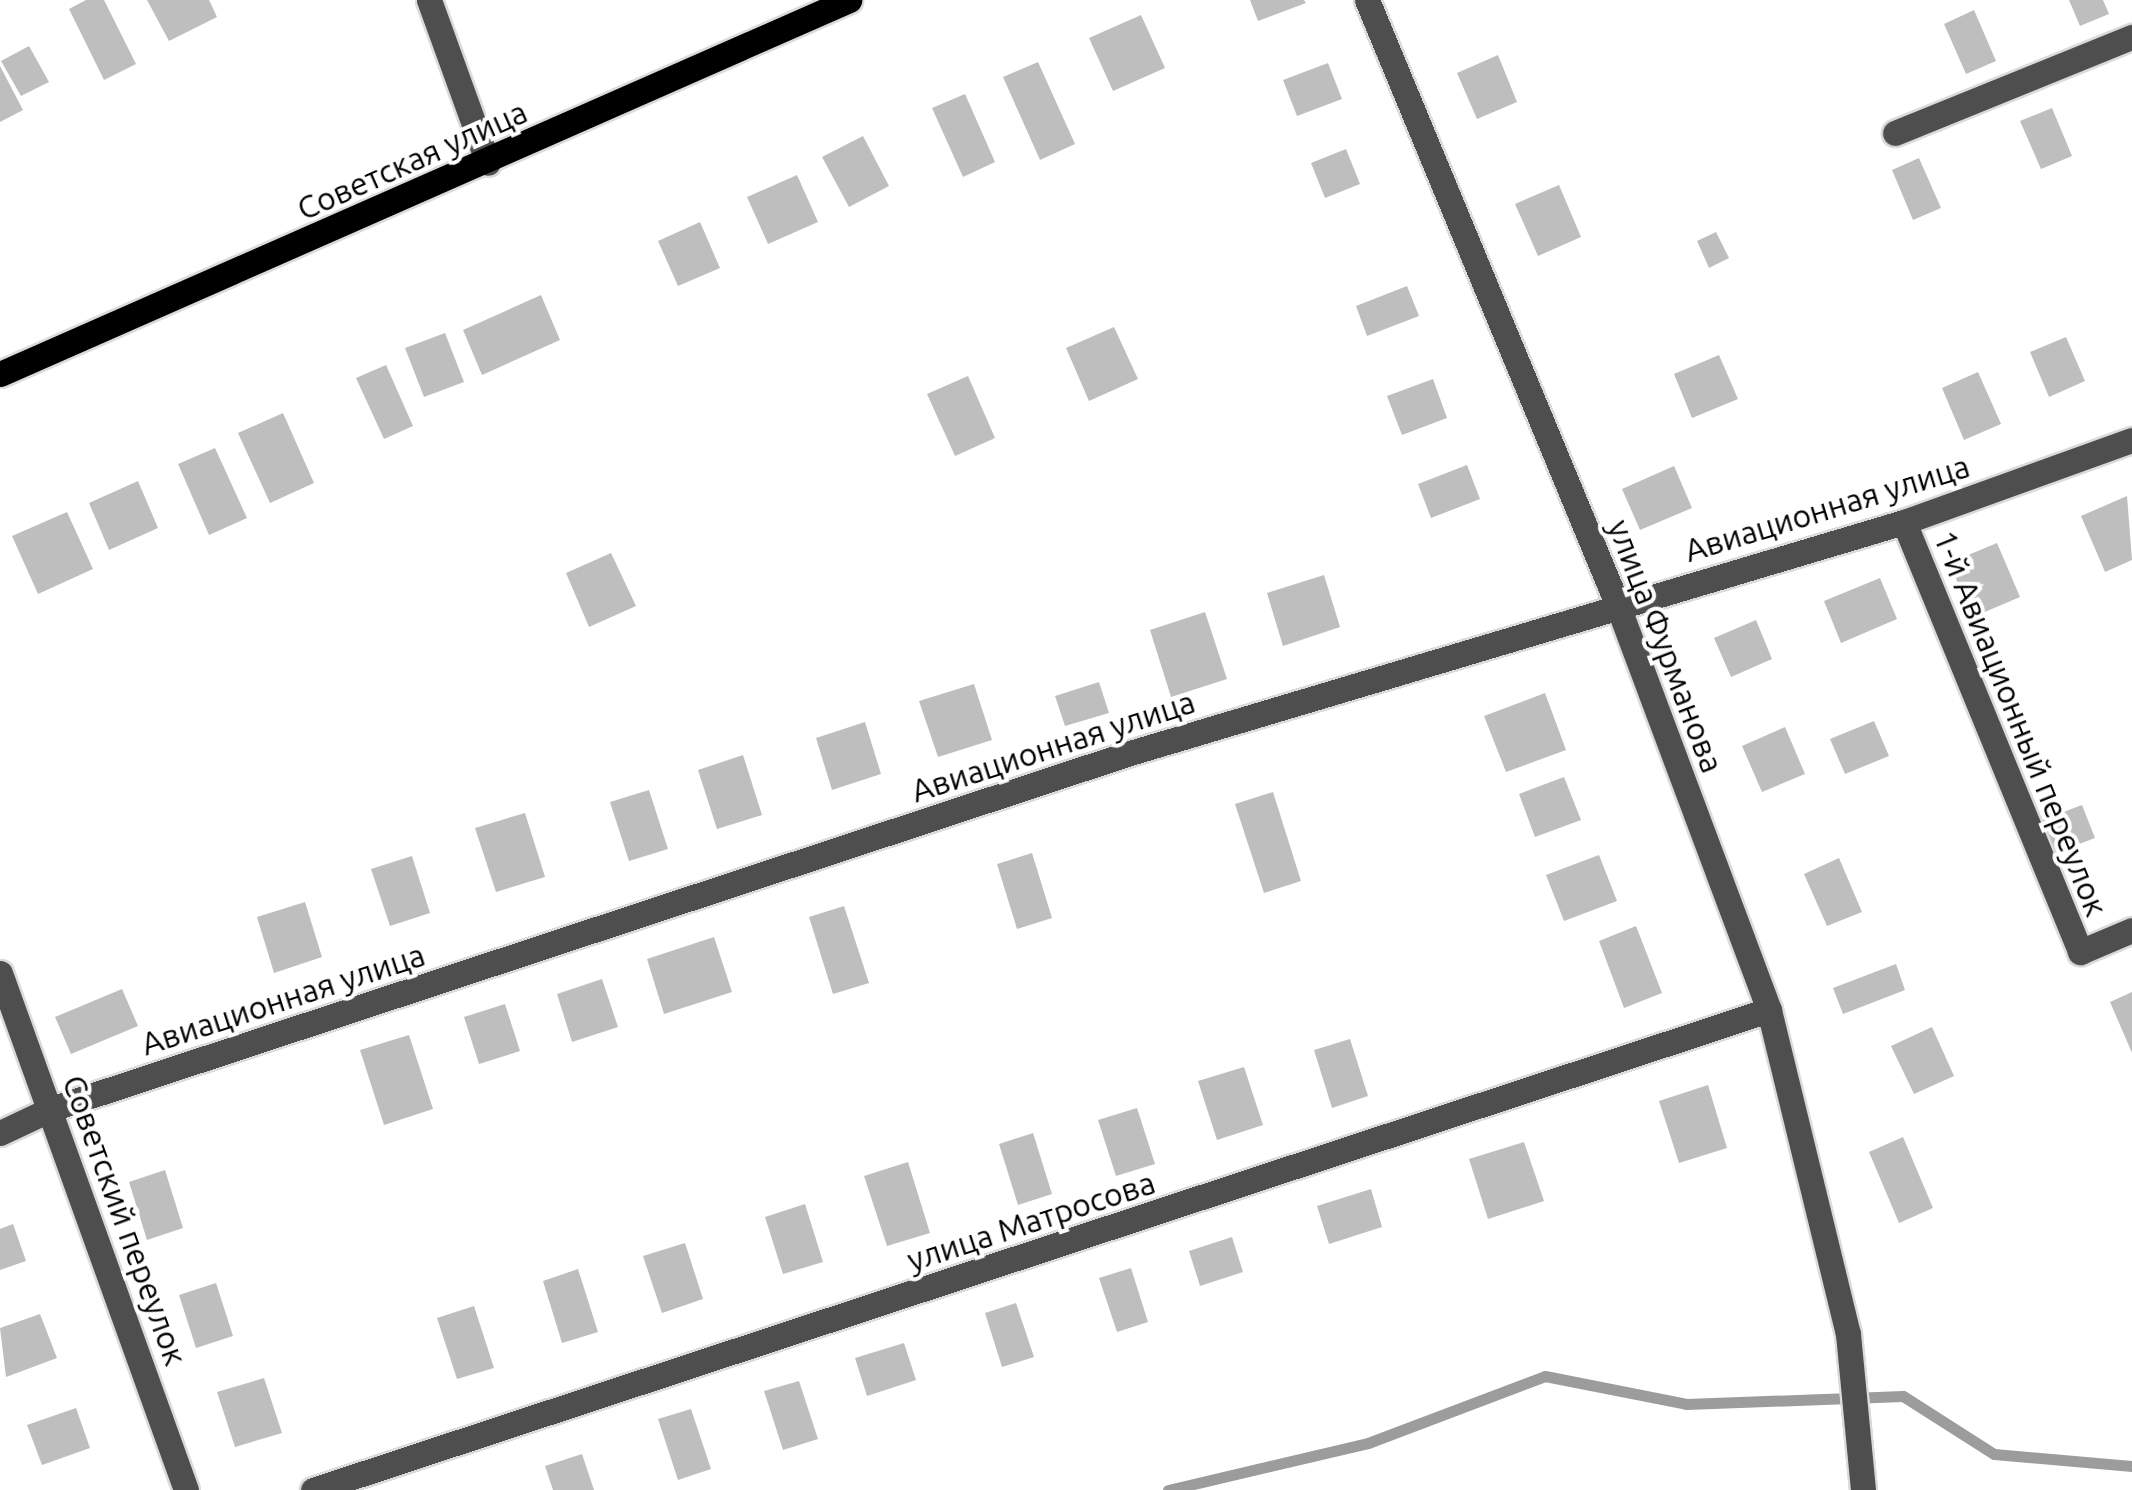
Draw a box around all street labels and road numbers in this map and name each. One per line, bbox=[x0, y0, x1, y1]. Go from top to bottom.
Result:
street label: Советская улица bbox=[291, 92, 533, 228]
street label: Авиационная улица bbox=[1680, 446, 1974, 570]
street label: улица Фурманова bbox=[1600, 514, 1732, 778]
street label: 1-й Авиационный переулок bbox=[1926, 525, 2116, 921]
street label: Авиационная улица bbox=[906, 682, 1200, 810]
street label: Авиационная улица bbox=[136, 935, 430, 1063]
street label: Советский переулок bbox=[55, 1070, 195, 1370]
street label: улица Матросова bbox=[902, 1163, 1160, 1279]

